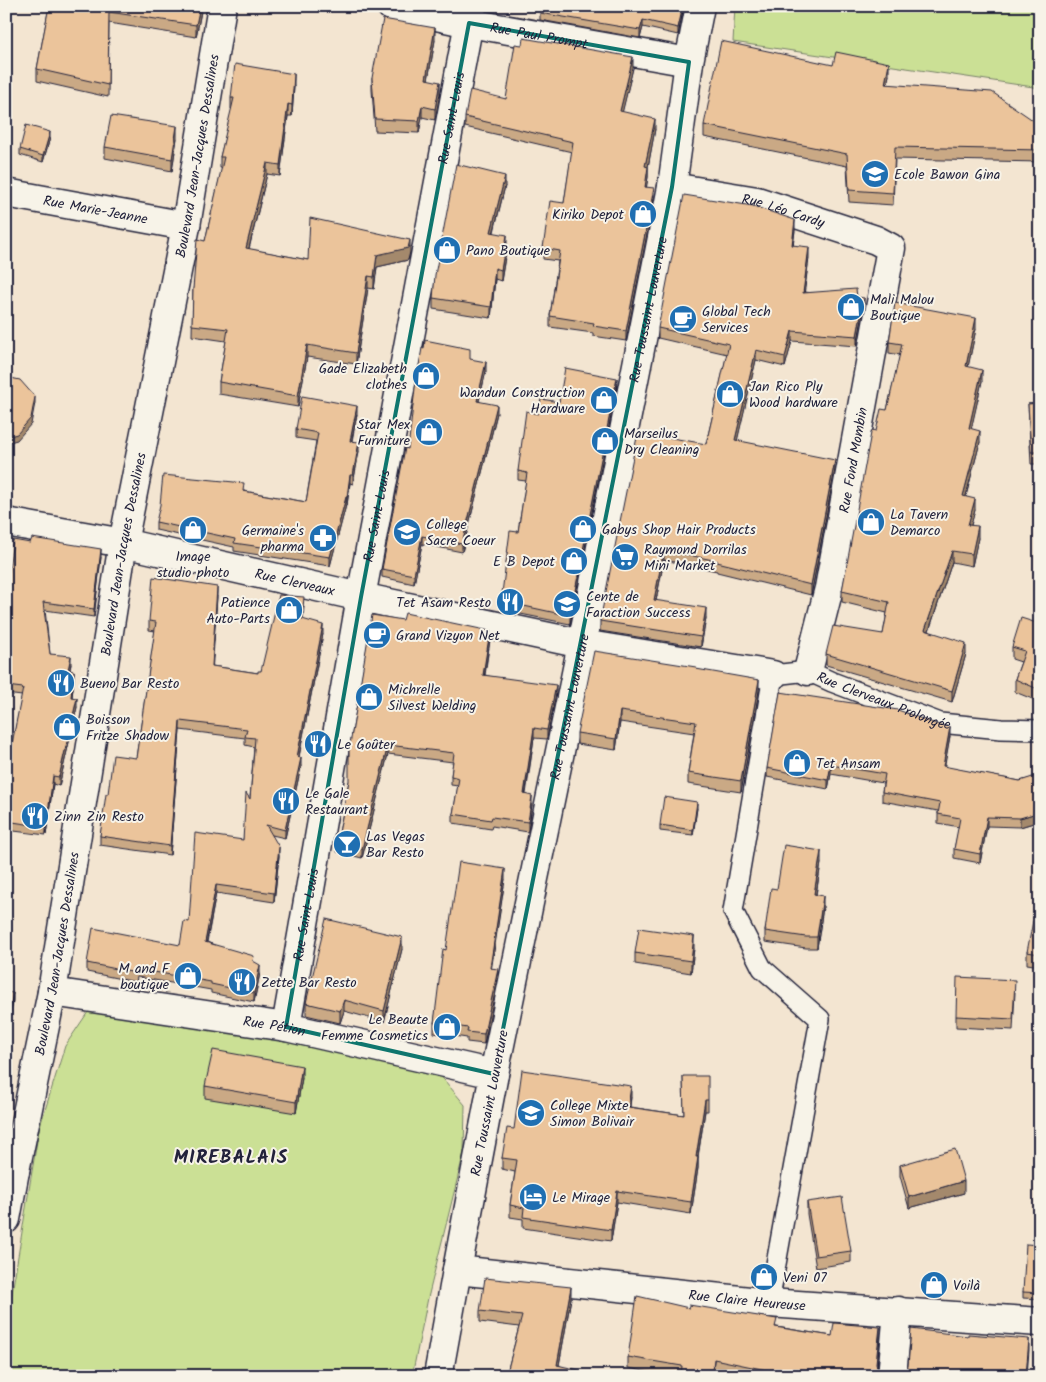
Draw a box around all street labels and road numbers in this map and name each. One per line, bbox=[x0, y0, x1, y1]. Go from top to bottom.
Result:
street label: Rue Paul Prompt bbox=[488, 17, 590, 56]
street label: Boulevard Jean-Jacques Dessalines bbox=[170, 53, 226, 260]
street label: Rue Saint-Louis bbox=[433, 70, 471, 166]
street label: Rue Léo Cardy bbox=[740, 189, 828, 235]
street label: Rue Marie-Jeanne bbox=[41, 190, 150, 231]
street label: Rue Toussaint Louverture bbox=[624, 234, 674, 385]
street label: Rue Fond Mombin bbox=[834, 405, 874, 515]
street label: Boulevard Jean-Jacques Dessalines bbox=[95, 451, 153, 657]
street label: Rue Saint-Louis bbox=[358, 468, 397, 564]
street label: Rue Clerveaux bbox=[253, 563, 338, 603]
street label: Rue Toussaint Louverture bbox=[544, 631, 596, 782]
street label: Rue Clerveaux Prolongée bbox=[813, 666, 952, 736]
street label: Boulevard Jean-Jacques Dessalines bbox=[29, 850, 86, 1057]
street label: Rue Saint-Louis bbox=[288, 867, 325, 963]
street label: Rue Pétion bbox=[242, 1011, 308, 1043]
street label: Rue Toussaint Louverture bbox=[465, 1028, 515, 1178]
street label: Rue Claire Heureuse bbox=[687, 1285, 807, 1318]

